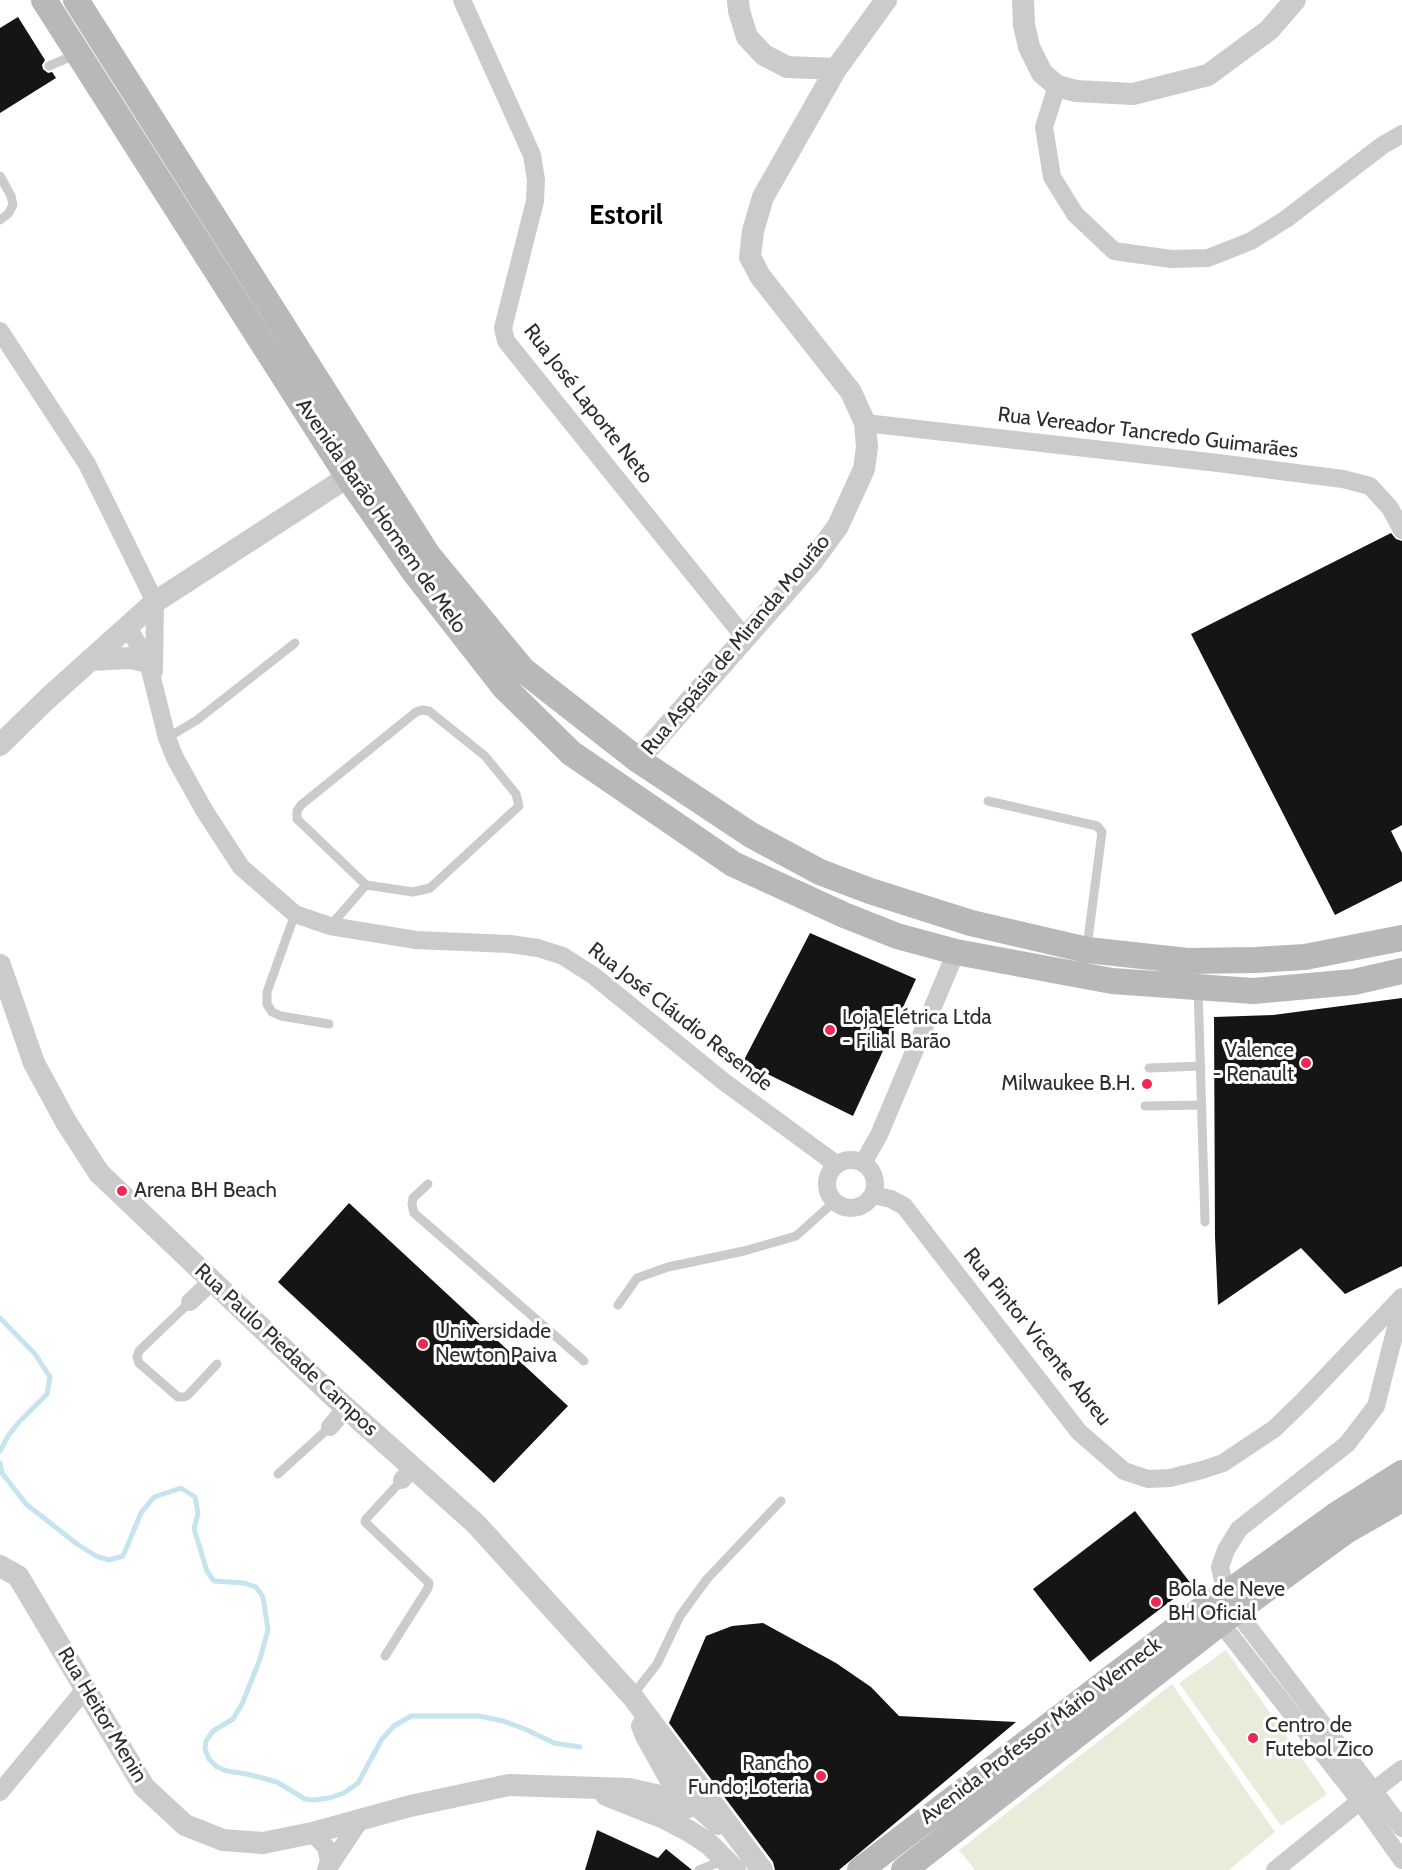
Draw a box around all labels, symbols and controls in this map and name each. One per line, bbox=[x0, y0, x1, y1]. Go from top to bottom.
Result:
district label: Estoril bbox=[589, 200, 663, 232]
street label: Rua José Laporte Neto bbox=[518, 319, 658, 489]
street label: Avenida Barão Homem de Melo bbox=[290, 394, 472, 638]
street label: Rua Vereador Tancredo Guimarães bbox=[996, 402, 1300, 464]
street label: Rua Aspásia de Miranda Mourão bbox=[636, 530, 836, 760]
street label: Rua José Cláudio Resende bbox=[583, 937, 777, 1097]
place label: Loja Elétrica Ltda - Filial Barão bbox=[842, 1005, 992, 1055]
marker: Loja Elétrica Ltda - Filial Barão bbox=[823, 1023, 837, 1037]
place label: Valence - Renault bbox=[1213, 1038, 1294, 1088]
marker: Valence - Renault bbox=[1299, 1056, 1313, 1070]
place label: Milwaukee B.H. bbox=[1001, 1071, 1135, 1097]
marker: Milwaukee B.H. bbox=[1140, 1077, 1154, 1091]
place label: Arena BH Beach bbox=[134, 1178, 277, 1204]
marker: Arena BH Beach bbox=[115, 1184, 129, 1198]
street label: Rua Pintor Vicente Abreu bbox=[958, 1243, 1116, 1431]
street label: Rua Paulo Piedade Campos bbox=[189, 1258, 383, 1442]
place label: Universidade Newton Paiva bbox=[435, 1319, 557, 1369]
marker: Universidade Newton Paiva bbox=[416, 1337, 430, 1351]
place label: Bola de Neve BH Oficial bbox=[1168, 1577, 1285, 1627]
marker: Bola de Neve BH Oficial bbox=[1149, 1595, 1163, 1609]
street label: Avenida Professor Mário Werneck bbox=[915, 1632, 1167, 1830]
street label: Rua Heitor Menin bbox=[52, 1643, 152, 1787]
place label: Centro de Futebol Zico bbox=[1265, 1713, 1374, 1763]
marker: Centro de Futebol Zico bbox=[1246, 1731, 1260, 1745]
place label: Rancho Fundo;Loteria bbox=[688, 1751, 809, 1801]
marker: Rancho Fundo;Loteria bbox=[814, 1769, 828, 1783]

